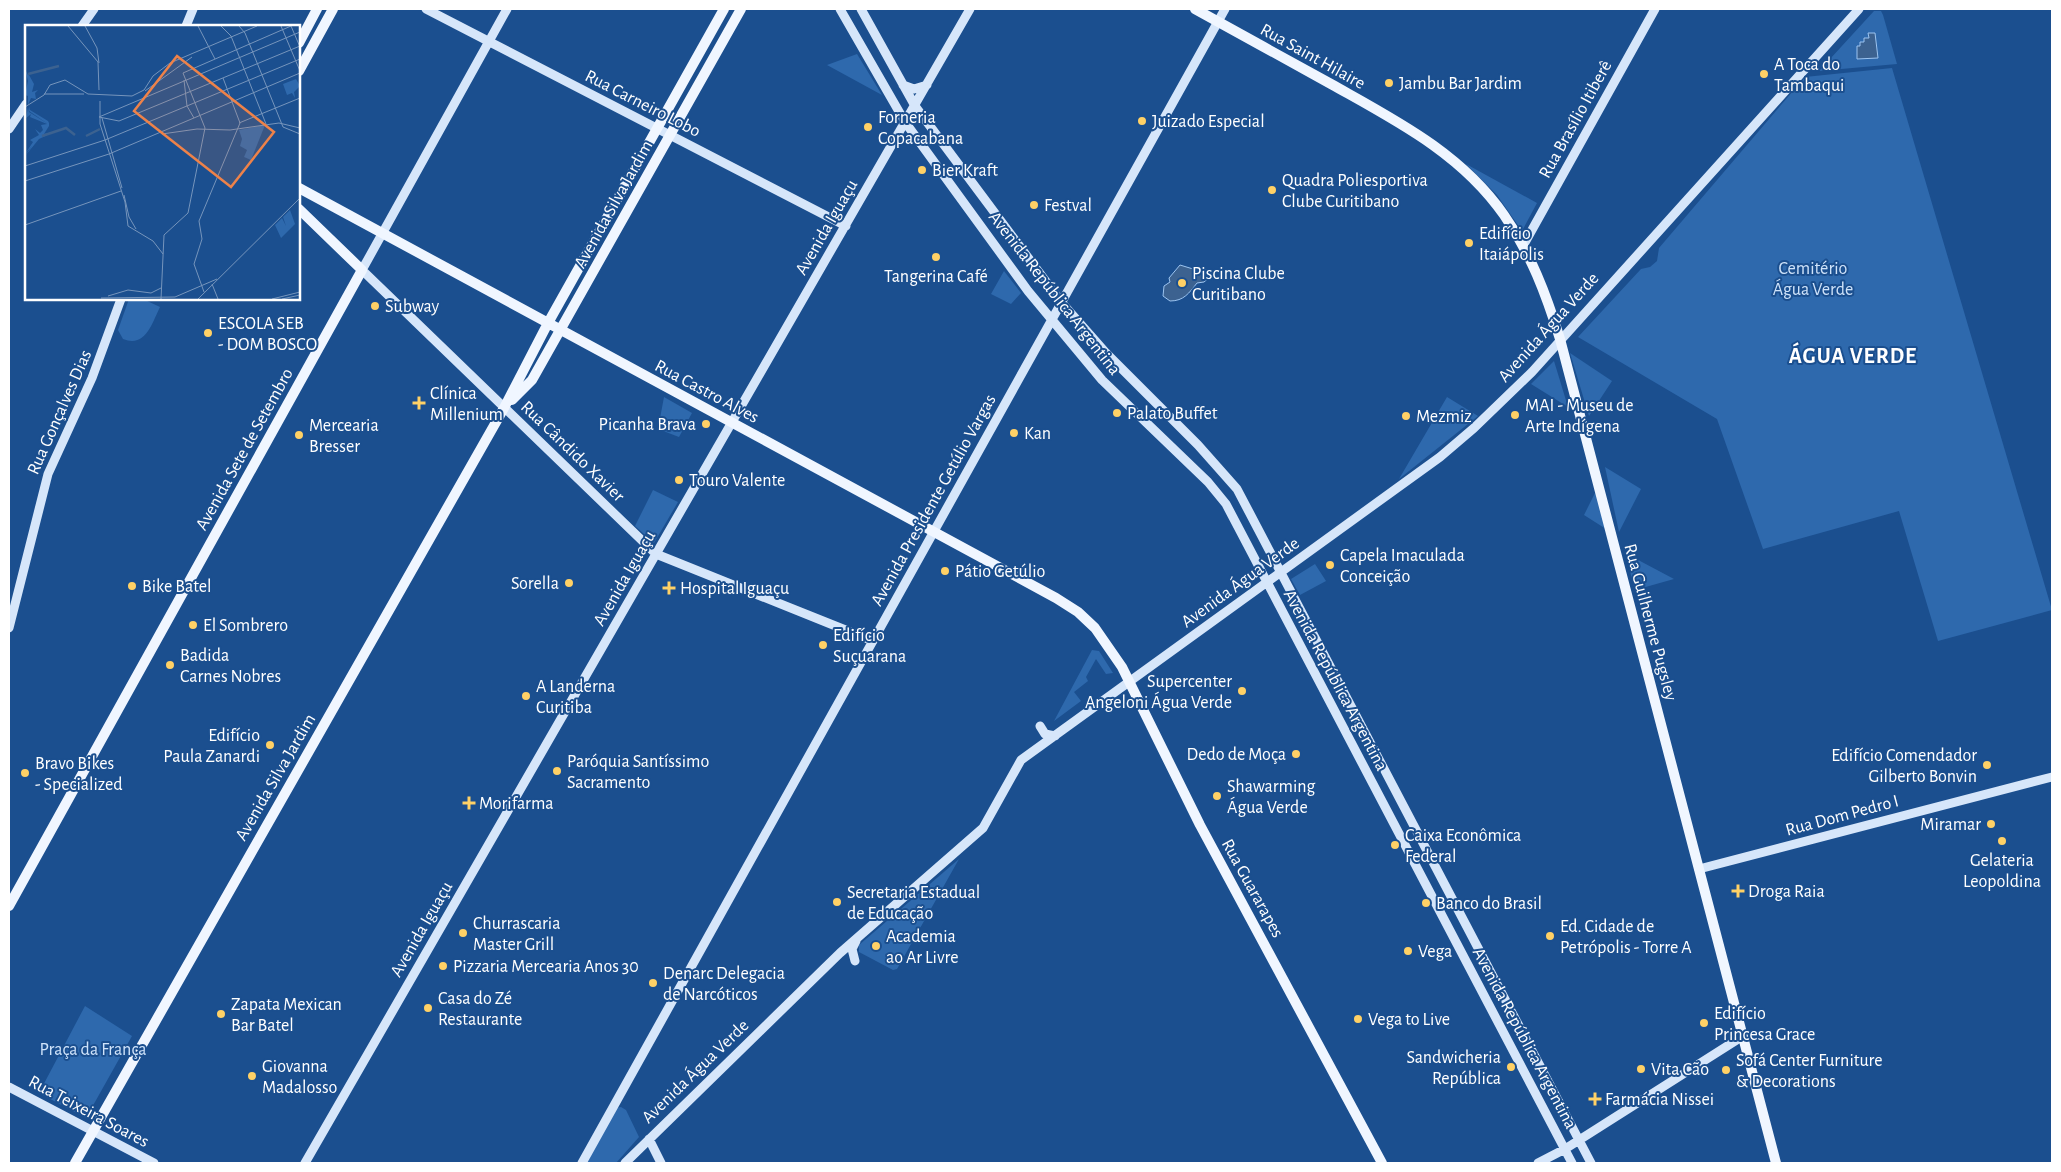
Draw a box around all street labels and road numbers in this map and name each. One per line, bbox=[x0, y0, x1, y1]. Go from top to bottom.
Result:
street label: Rua Saint Hilaire bbox=[1257, 21, 1368, 93]
street label: Rua Brasílio Itiberê bbox=[1536, 58, 1616, 181]
street label: Rua Carneiro Lobo bbox=[582, 67, 703, 141]
street label: Avenida Silva Jardim bbox=[571, 138, 656, 271]
street label: Avenida Iguaçu bbox=[792, 177, 861, 278]
street label: Avenida República Argentina bbox=[985, 208, 1124, 379]
street label: Avenida Água Verde bbox=[1493, 267, 1603, 386]
street label: Rua Gonçalves Dias bbox=[24, 347, 95, 477]
street label: Rua Castro Alves bbox=[652, 357, 761, 427]
street label: Avenida Sete de Setembro bbox=[193, 365, 297, 533]
street label: Avenida Presidente Getúlio Vargas bbox=[868, 392, 1000, 609]
street label: Rua Cândido Xavier bbox=[517, 398, 628, 506]
street label: Avenida Iguaçu bbox=[590, 528, 659, 629]
street label: Avenida Água Verde bbox=[1177, 532, 1303, 631]
street label: Rua Guilherme Pugsley bbox=[1620, 542, 1680, 703]
street label: Avenida República Argentina bbox=[1280, 587, 1391, 774]
street label: Avenida Silva Jardim bbox=[232, 711, 319, 844]
street label: Rua Dom Pedro I bbox=[1784, 792, 1901, 840]
street label: Rua Guararapes bbox=[1218, 836, 1287, 941]
street label: Avenida Iguaçu bbox=[387, 879, 456, 980]
street label: Avenida República Argentina bbox=[1469, 945, 1580, 1132]
street label: Avenida Água Verde bbox=[637, 1014, 753, 1127]
street label: Rua Teixeira Soares bbox=[25, 1073, 152, 1151]

